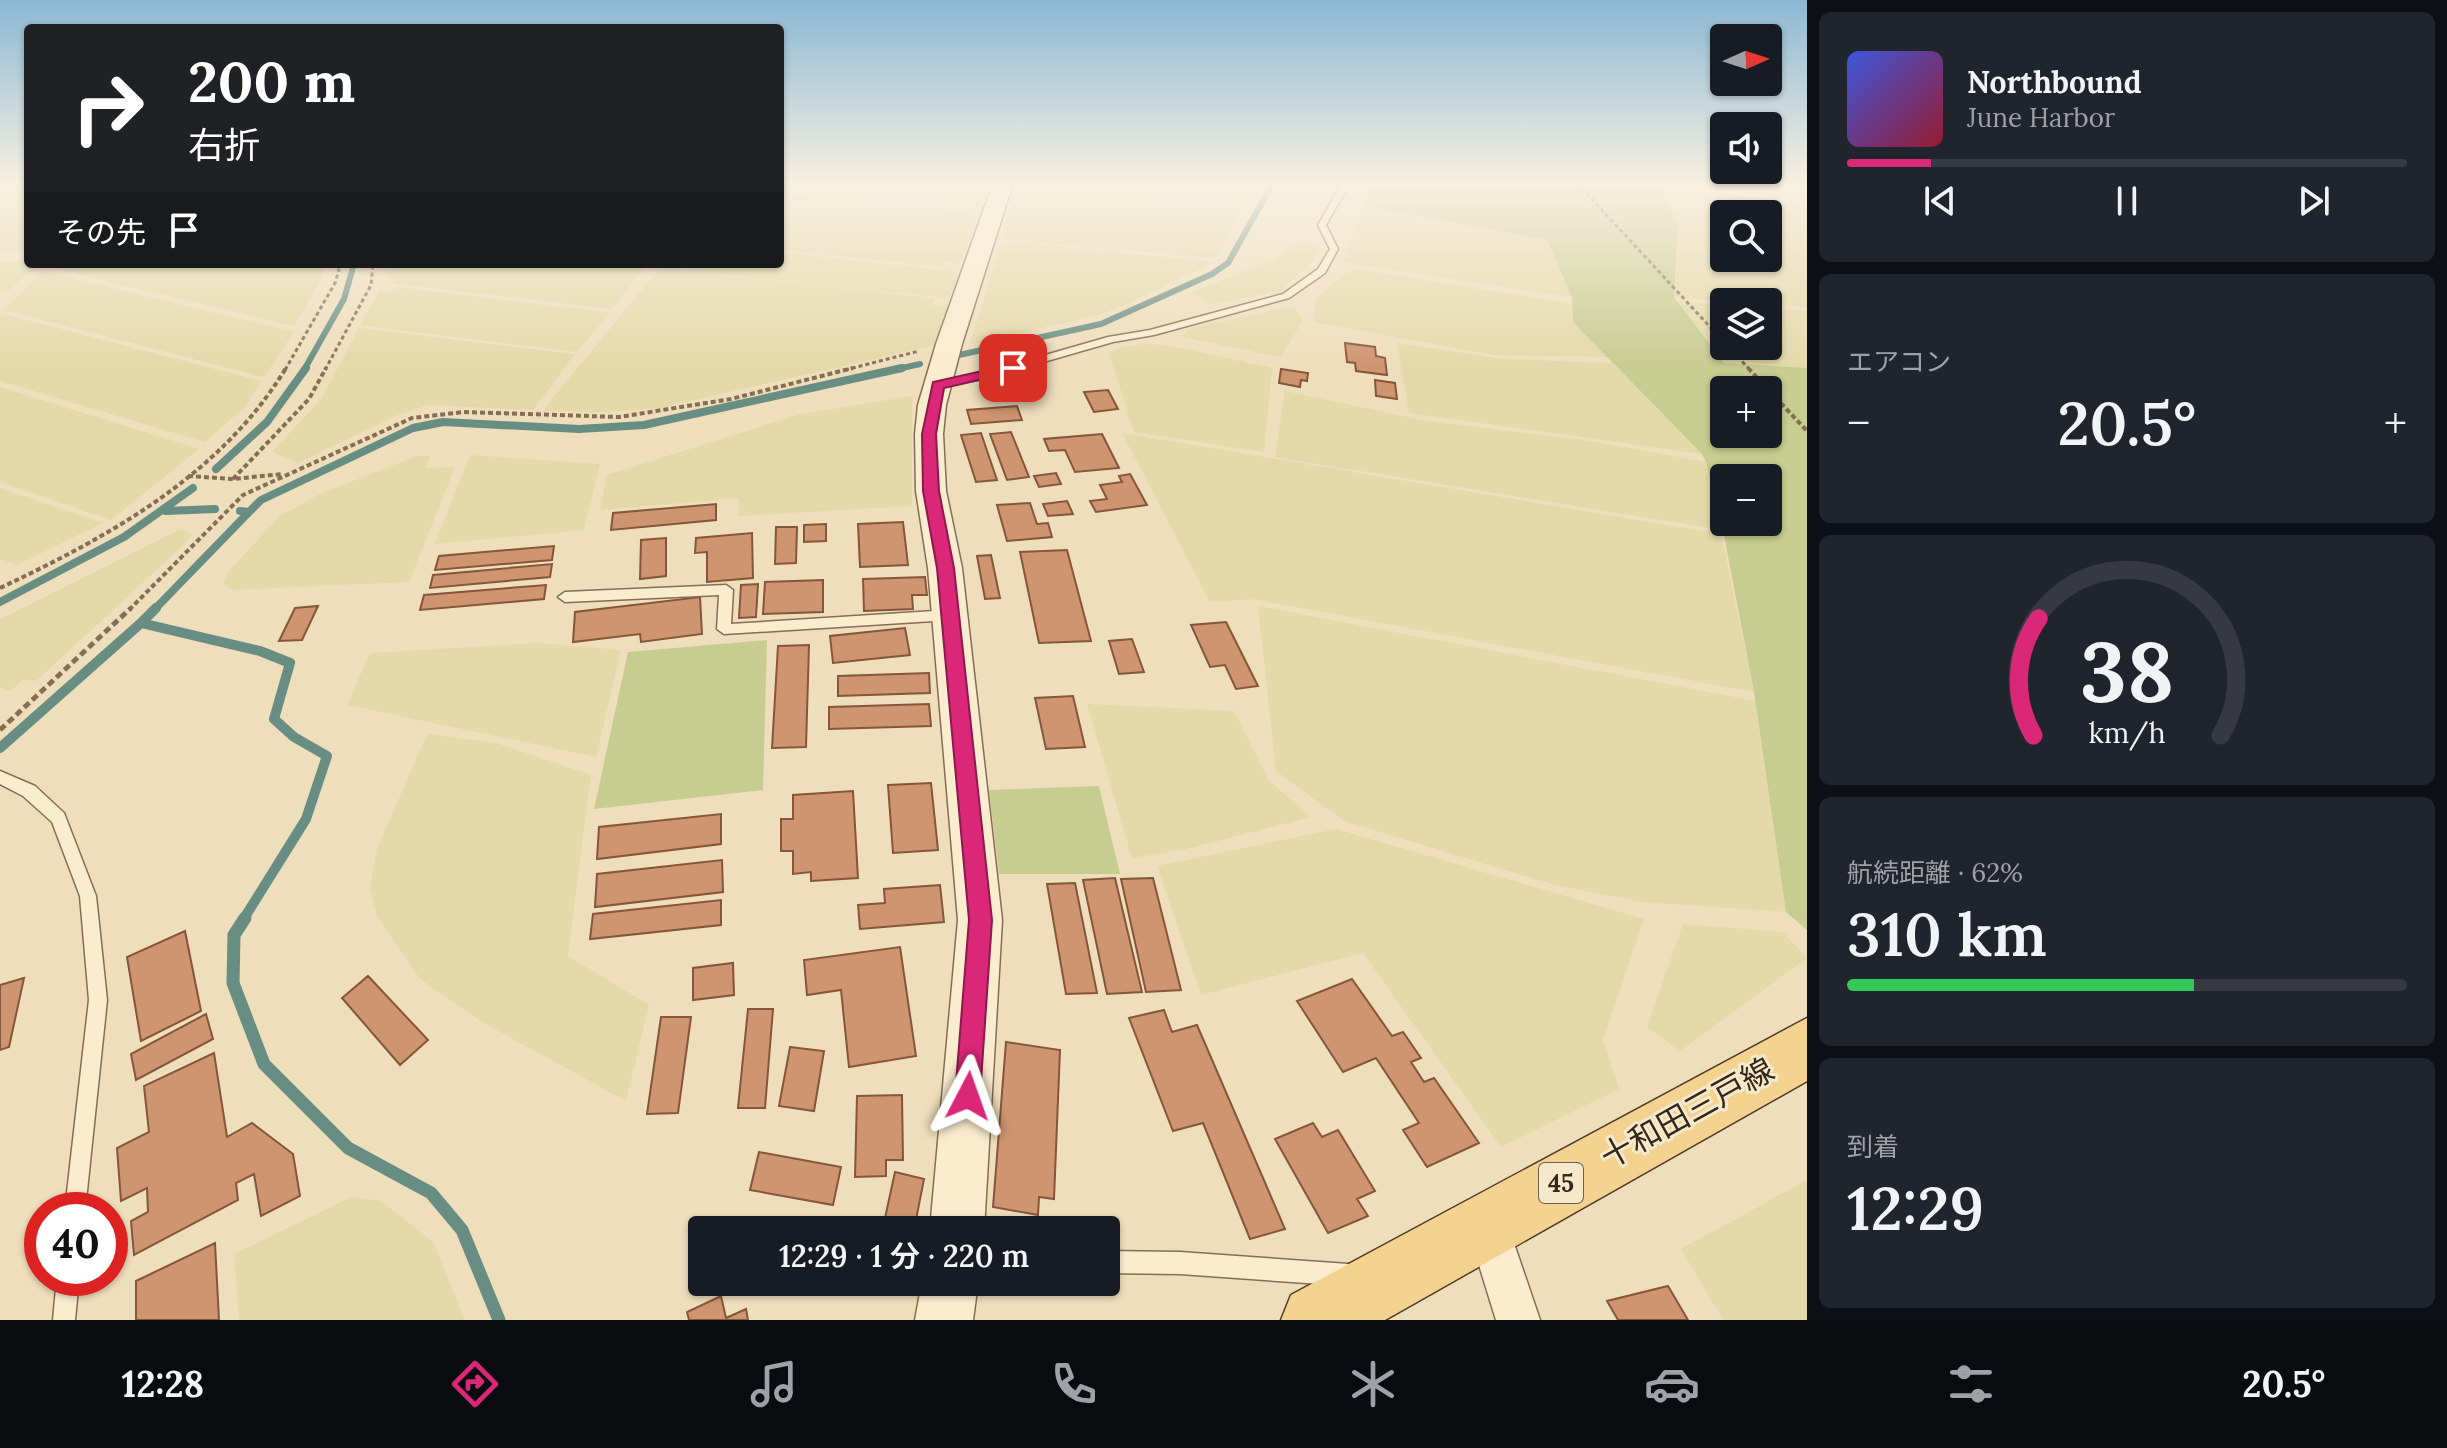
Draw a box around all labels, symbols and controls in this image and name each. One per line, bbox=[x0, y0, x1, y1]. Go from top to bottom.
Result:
north arrow bbox=[1710, 24, 1782, 96]
map controls bbox=[1710, 24, 1782, 536]
text: 200 m bbox=[188, 46, 355, 117]
icon: right bbox=[56, 56, 160, 160]
text: Northbound bbox=[1967, 63, 2142, 101]
text: June Harbor bbox=[1967, 101, 2115, 134]
button: sound bbox=[1710, 112, 1782, 184]
text: 右折 bbox=[188, 122, 260, 168]
icon: previous bbox=[1918, 179, 1962, 223]
icon: pause bbox=[2105, 179, 2149, 223]
icon: next bbox=[2292, 179, 2336, 223]
button: search bbox=[1710, 200, 1782, 272]
icon: arrive bbox=[162, 208, 206, 252]
text: その先 bbox=[56, 213, 146, 251]
button: layers bbox=[1710, 288, 1782, 360]
pin bbox=[979, 334, 1047, 402]
text: エアコン bbox=[1847, 345, 1951, 378]
icon: arrive bbox=[991, 346, 1035, 390]
button: + bbox=[1710, 376, 1782, 448]
text: 20.5° bbox=[2057, 385, 2197, 461]
text: − bbox=[1847, 395, 1870, 451]
text: + bbox=[2384, 395, 2407, 451]
button: − bbox=[1710, 464, 1782, 536]
text: 38 bbox=[2080, 618, 2174, 725]
text: km/h bbox=[2088, 714, 2166, 751]
text: 航続距離 · 62% bbox=[1847, 856, 2023, 889]
text: 310 km bbox=[1847, 896, 2047, 972]
street label: 十和田三戸線 bbox=[1593, 1049, 1781, 1177]
position arrow bbox=[926, 1054, 1010, 1138]
text: 到着 bbox=[1847, 1130, 1899, 1163]
road number: 45 bbox=[1539, 1163, 1583, 1203]
text: 12:29 bbox=[1847, 1170, 1984, 1246]
speed limit sign: 40 bbox=[24, 1192, 128, 1296]
text: 12:29 · 1 分 · 220 m bbox=[779, 1237, 1029, 1275]
icon: directions bbox=[447, 1356, 503, 1412]
icon: music bbox=[746, 1356, 802, 1412]
icon: phone bbox=[1046, 1356, 1102, 1412]
icon: climate bbox=[1345, 1356, 1401, 1412]
icon: car bbox=[1644, 1356, 1700, 1412]
icon: filters bbox=[1943, 1356, 1999, 1412]
text: 12:28 bbox=[122, 1361, 204, 1407]
text: 20.5° bbox=[2242, 1361, 2325, 1407]

